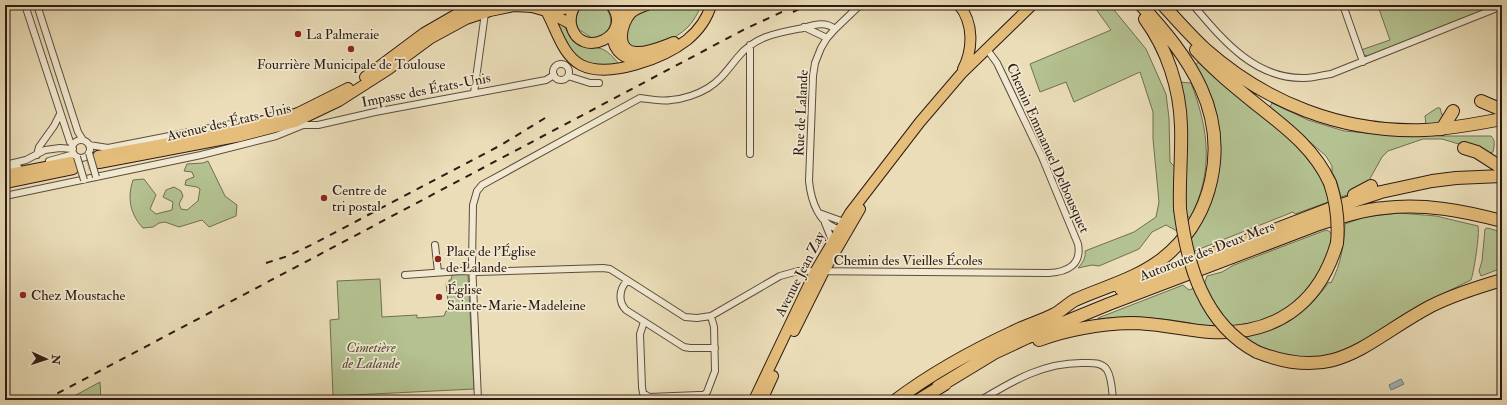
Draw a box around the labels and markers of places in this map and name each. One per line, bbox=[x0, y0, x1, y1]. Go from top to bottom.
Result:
place label: La Palmeraie bbox=[306, 26, 379, 43]
marker: La Palmeraie bbox=[293, 29, 303, 39]
marker: Fourrière Municipale de Toulouse bbox=[346, 44, 356, 54]
place label: Fourrière Municipale de Toulouse bbox=[257, 56, 445, 74]
place label: Centre de tri postal bbox=[332, 182, 387, 216]
marker: Centre de tri postal bbox=[319, 193, 329, 203]
place label: Place de l'Église de Lalande bbox=[446, 243, 536, 276]
marker: Place de l'Église de Lalande bbox=[433, 254, 443, 264]
place label: Église Sainte-Marie-Madeleine bbox=[447, 281, 586, 314]
place label: Chez Moustache bbox=[31, 287, 126, 304]
marker: Chez Moustache bbox=[18, 290, 28, 300]
marker: Église Sainte-Marie-Madeleine bbox=[434, 292, 444, 302]

